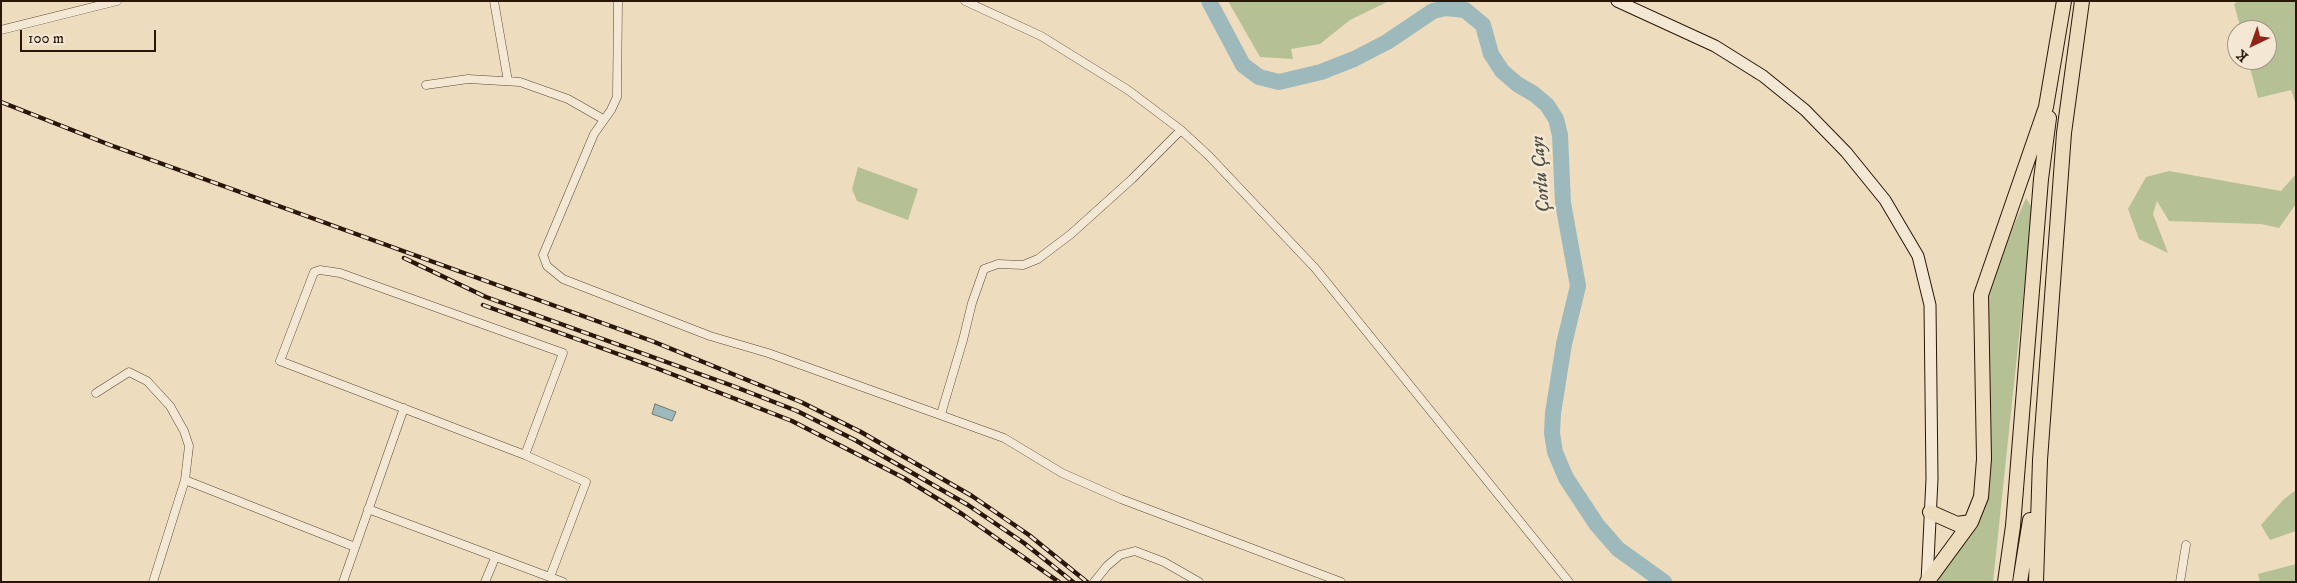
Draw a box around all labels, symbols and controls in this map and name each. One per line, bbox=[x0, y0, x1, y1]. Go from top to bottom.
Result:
scale bar bbox=[22, 20, 159, 52]
north arrow bbox=[2227, 20, 2277, 70]
text: 100 m bbox=[28, 29, 64, 48]
text: K bbox=[2233, 45, 2252, 65]
water label: Çorlu Çayı bbox=[1527, 134, 1557, 214]

